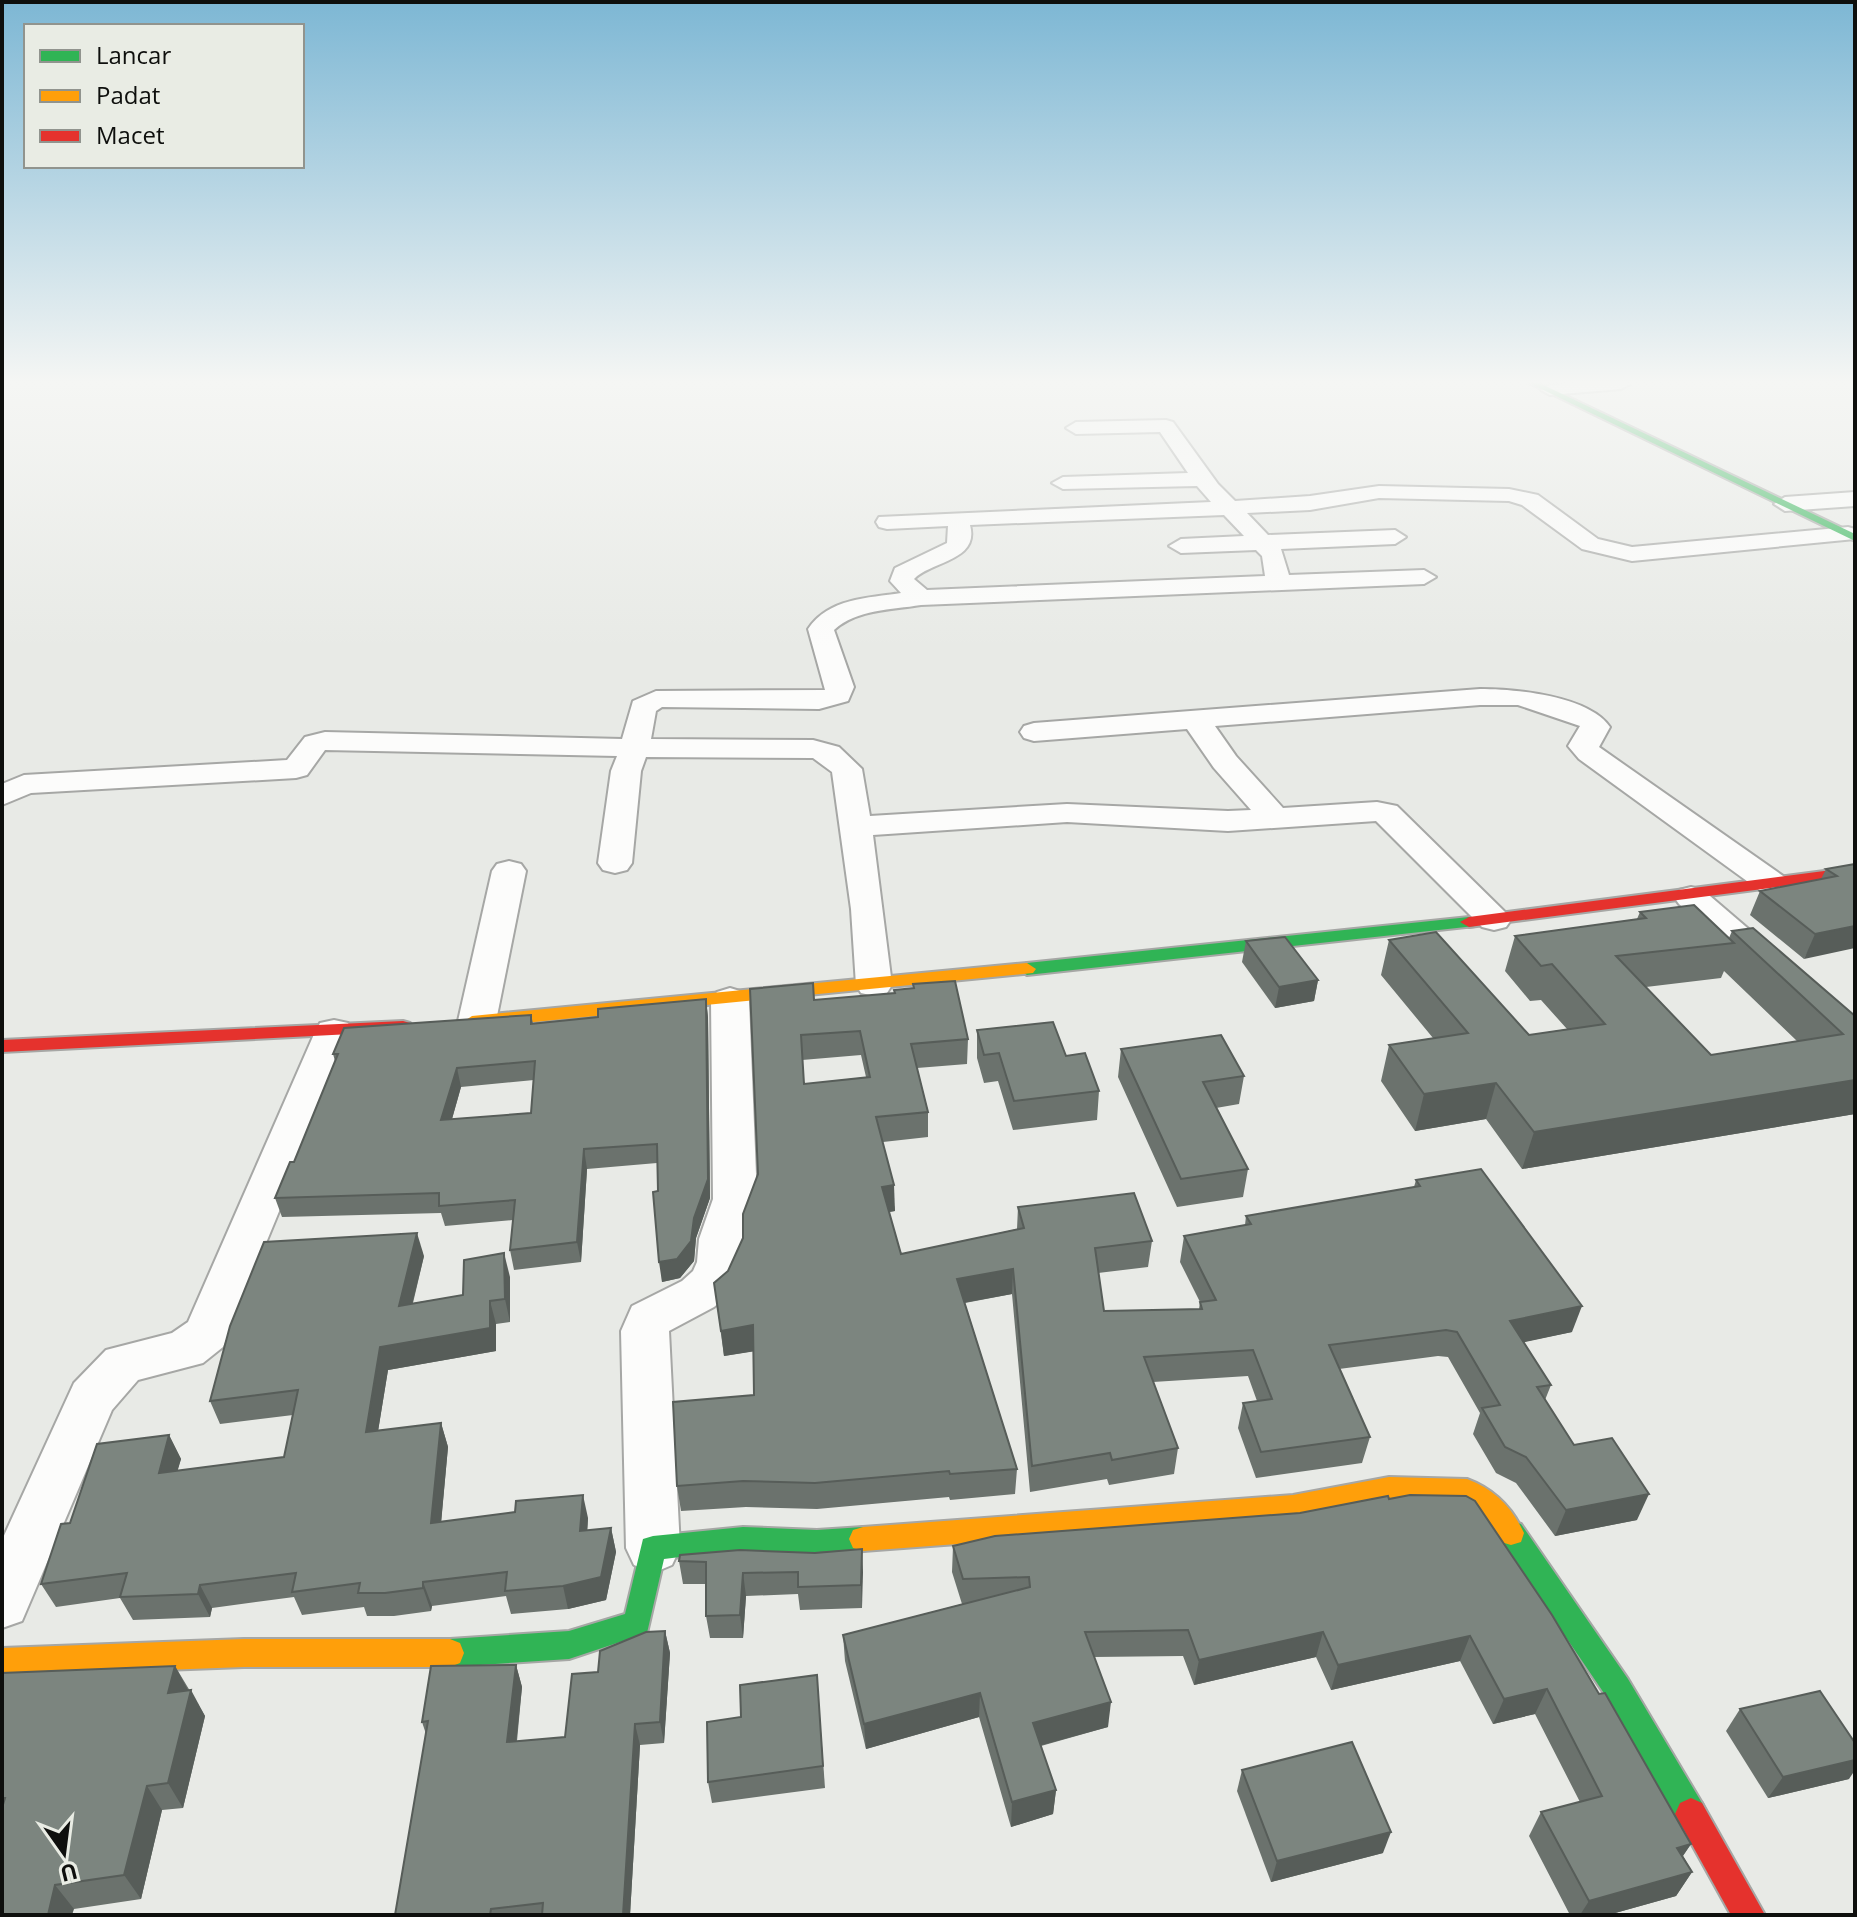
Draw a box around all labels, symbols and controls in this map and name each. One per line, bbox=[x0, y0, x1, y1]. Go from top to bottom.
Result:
legend bbox=[24, 24, 304, 168]
text: Lancar bbox=[96, 38, 171, 71]
text: Padat bbox=[96, 78, 160, 111]
text: Macet bbox=[96, 118, 164, 151]
north arrow bbox=[24, 1813, 104, 1893]
text: U bbox=[57, 1857, 81, 1890]

